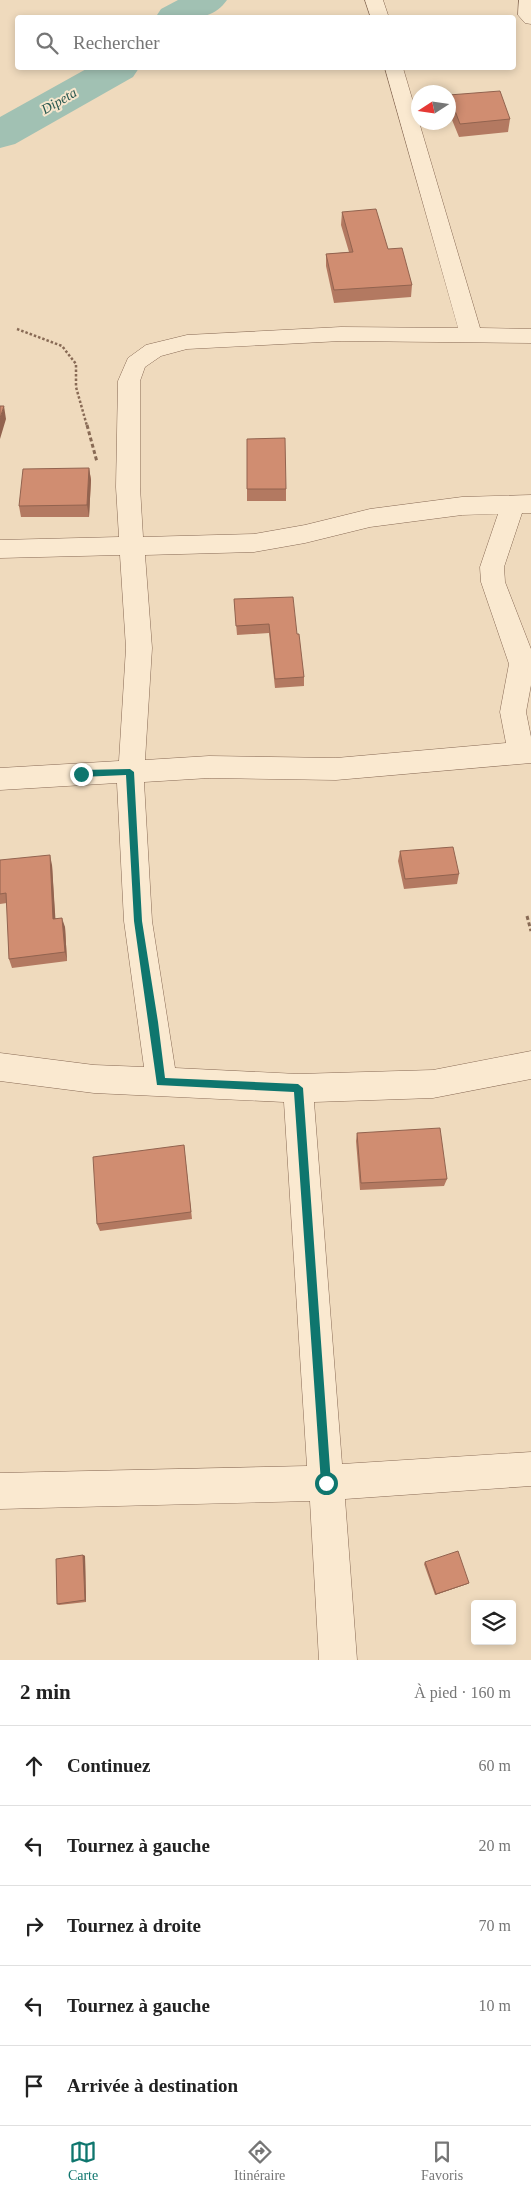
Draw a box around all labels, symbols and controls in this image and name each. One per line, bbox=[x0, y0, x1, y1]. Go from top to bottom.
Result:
search box bbox=[15, 15, 516, 70]
icon: search bbox=[33, 29, 61, 57]
text: Rechercher bbox=[73, 32, 160, 53]
water label: Dipeta bbox=[38, 85, 79, 118]
north arrow bbox=[411, 85, 456, 130]
route end bbox=[70, 763, 93, 786]
route start bbox=[315, 1472, 338, 1495]
map controls bbox=[471, 1600, 516, 1645]
button: layers bbox=[471, 1600, 516, 1645]
text: 2 min bbox=[20, 1680, 71, 1704]
text: À pied · 160 m bbox=[414, 1684, 511, 1701]
icon: ahead bbox=[20, 1752, 48, 1780]
text: Continuez bbox=[67, 1755, 150, 1776]
text: 60 m bbox=[479, 1757, 511, 1774]
icon: left bbox=[20, 1832, 48, 1860]
text: Tournez à gauche bbox=[67, 1835, 210, 1856]
text: 20 m bbox=[479, 1837, 511, 1854]
icon: right bbox=[20, 1912, 48, 1940]
text: Tournez à droite bbox=[67, 1915, 201, 1936]
text: 70 m bbox=[479, 1917, 511, 1934]
icon: left bbox=[20, 1992, 48, 2020]
text: Tournez à gauche bbox=[67, 1995, 210, 2016]
text: 10 m bbox=[479, 1997, 511, 2014]
icon: arrive bbox=[20, 2072, 48, 2100]
text: Arrivée à destination bbox=[67, 2075, 238, 2096]
tab: Carte bbox=[68, 2138, 98, 2184]
tab: Itinéraire bbox=[234, 2138, 285, 2184]
tab: Favoris bbox=[421, 2138, 463, 2184]

